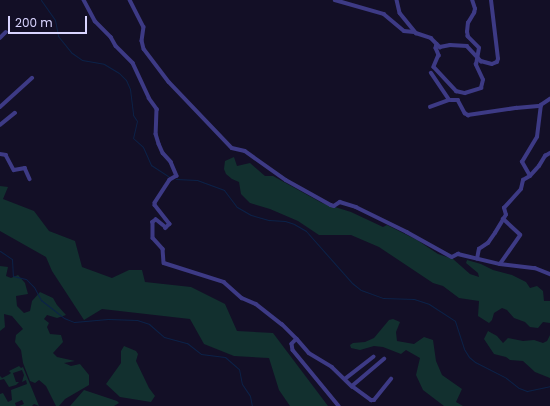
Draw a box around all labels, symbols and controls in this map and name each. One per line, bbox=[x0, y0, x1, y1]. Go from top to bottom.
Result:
scale bar bbox=[10, 8, 89, 34]
text: 200 m bbox=[15, 14, 53, 31]

